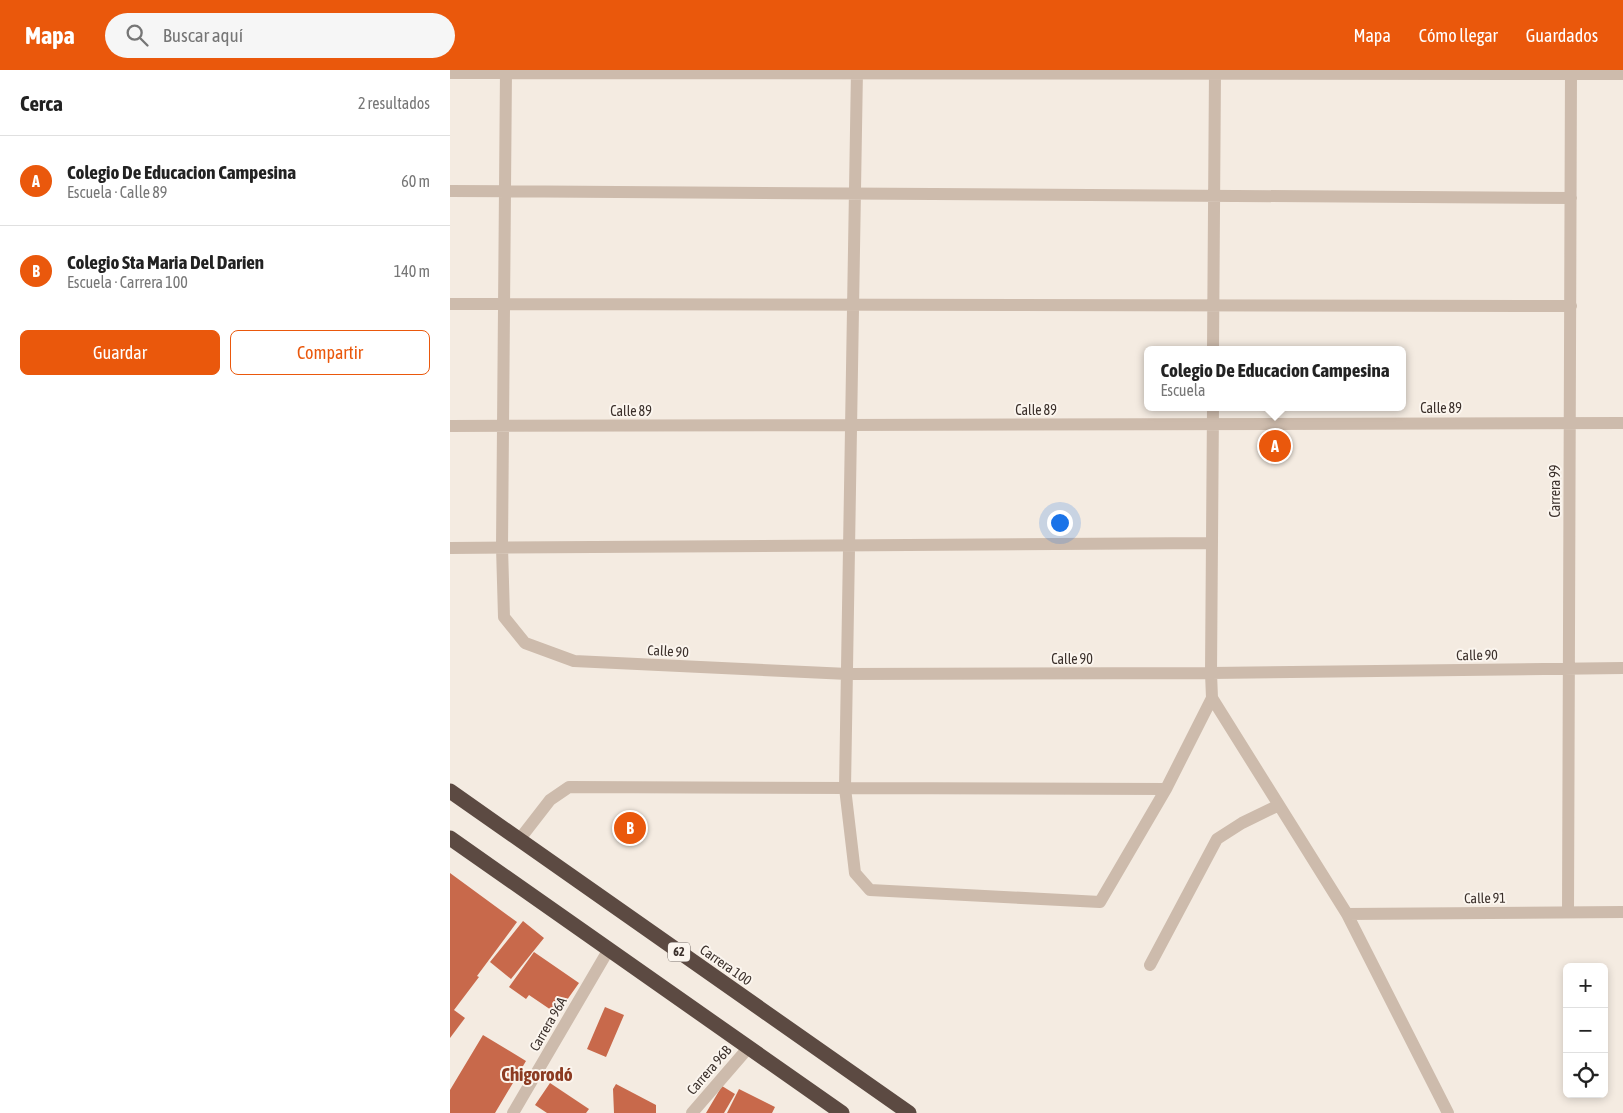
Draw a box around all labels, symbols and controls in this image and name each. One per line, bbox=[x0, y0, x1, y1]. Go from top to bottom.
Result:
search box bbox=[105, 13, 455, 58]
icon: search bbox=[123, 21, 151, 49]
text: Mapa bbox=[25, 22, 75, 49]
text: Buscar aquí bbox=[163, 24, 243, 46]
text: Mapa bbox=[1353, 25, 1391, 46]
text: Cómo llegar bbox=[1419, 25, 1498, 46]
text: Guardados bbox=[1526, 25, 1598, 46]
text: Cerca bbox=[20, 91, 63, 115]
text: 2 resultados bbox=[358, 94, 430, 112]
text: Colegio De Educacion Campesina bbox=[67, 161, 296, 183]
text: A bbox=[32, 172, 40, 190]
text: 60 m bbox=[401, 172, 430, 190]
text: Escuela · Calle 89 bbox=[67, 183, 167, 201]
text: Colegio Sta Maria Del Darien bbox=[67, 251, 264, 273]
text: B bbox=[32, 262, 40, 280]
text: 140 m bbox=[394, 262, 430, 280]
text: Escuela · Carrera 100 bbox=[67, 273, 188, 291]
button: Guardar bbox=[20, 330, 220, 375]
button: Compartir bbox=[230, 330, 430, 375]
popup bbox=[1144, 346, 1406, 411]
text: Colegio De Educacion Campesina bbox=[1160, 359, 1390, 381]
text: Escuela bbox=[1160, 381, 1206, 399]
street label: Calle 89 bbox=[1420, 400, 1462, 416]
street label: Calle 89 bbox=[1015, 402, 1057, 418]
street label: Calle 89 bbox=[610, 403, 652, 419]
pin: A bbox=[1259, 427, 1291, 465]
street label: Carrera 99 bbox=[1547, 465, 1563, 517]
your location bbox=[1047, 510, 1073, 536]
street label: Calle 90 bbox=[647, 642, 690, 660]
street label: Calle 90 bbox=[1456, 647, 1498, 663]
street label: Calle 90 bbox=[1051, 651, 1093, 667]
pin: B bbox=[614, 809, 646, 847]
street label: Calle 91 bbox=[1464, 890, 1506, 906]
street label: Carrera 100 bbox=[697, 941, 755, 989]
road number: 62 bbox=[668, 942, 690, 962]
map controls bbox=[1563, 963, 1608, 1098]
button: + bbox=[1563, 963, 1608, 1008]
street label: Carrera 96A bbox=[526, 994, 570, 1054]
button: − bbox=[1563, 1008, 1608, 1053]
street label: Carrera 96B bbox=[683, 1042, 735, 1098]
button: locate bbox=[1563, 1053, 1608, 1098]
district label: Chigorodó bbox=[501, 1063, 573, 1085]

